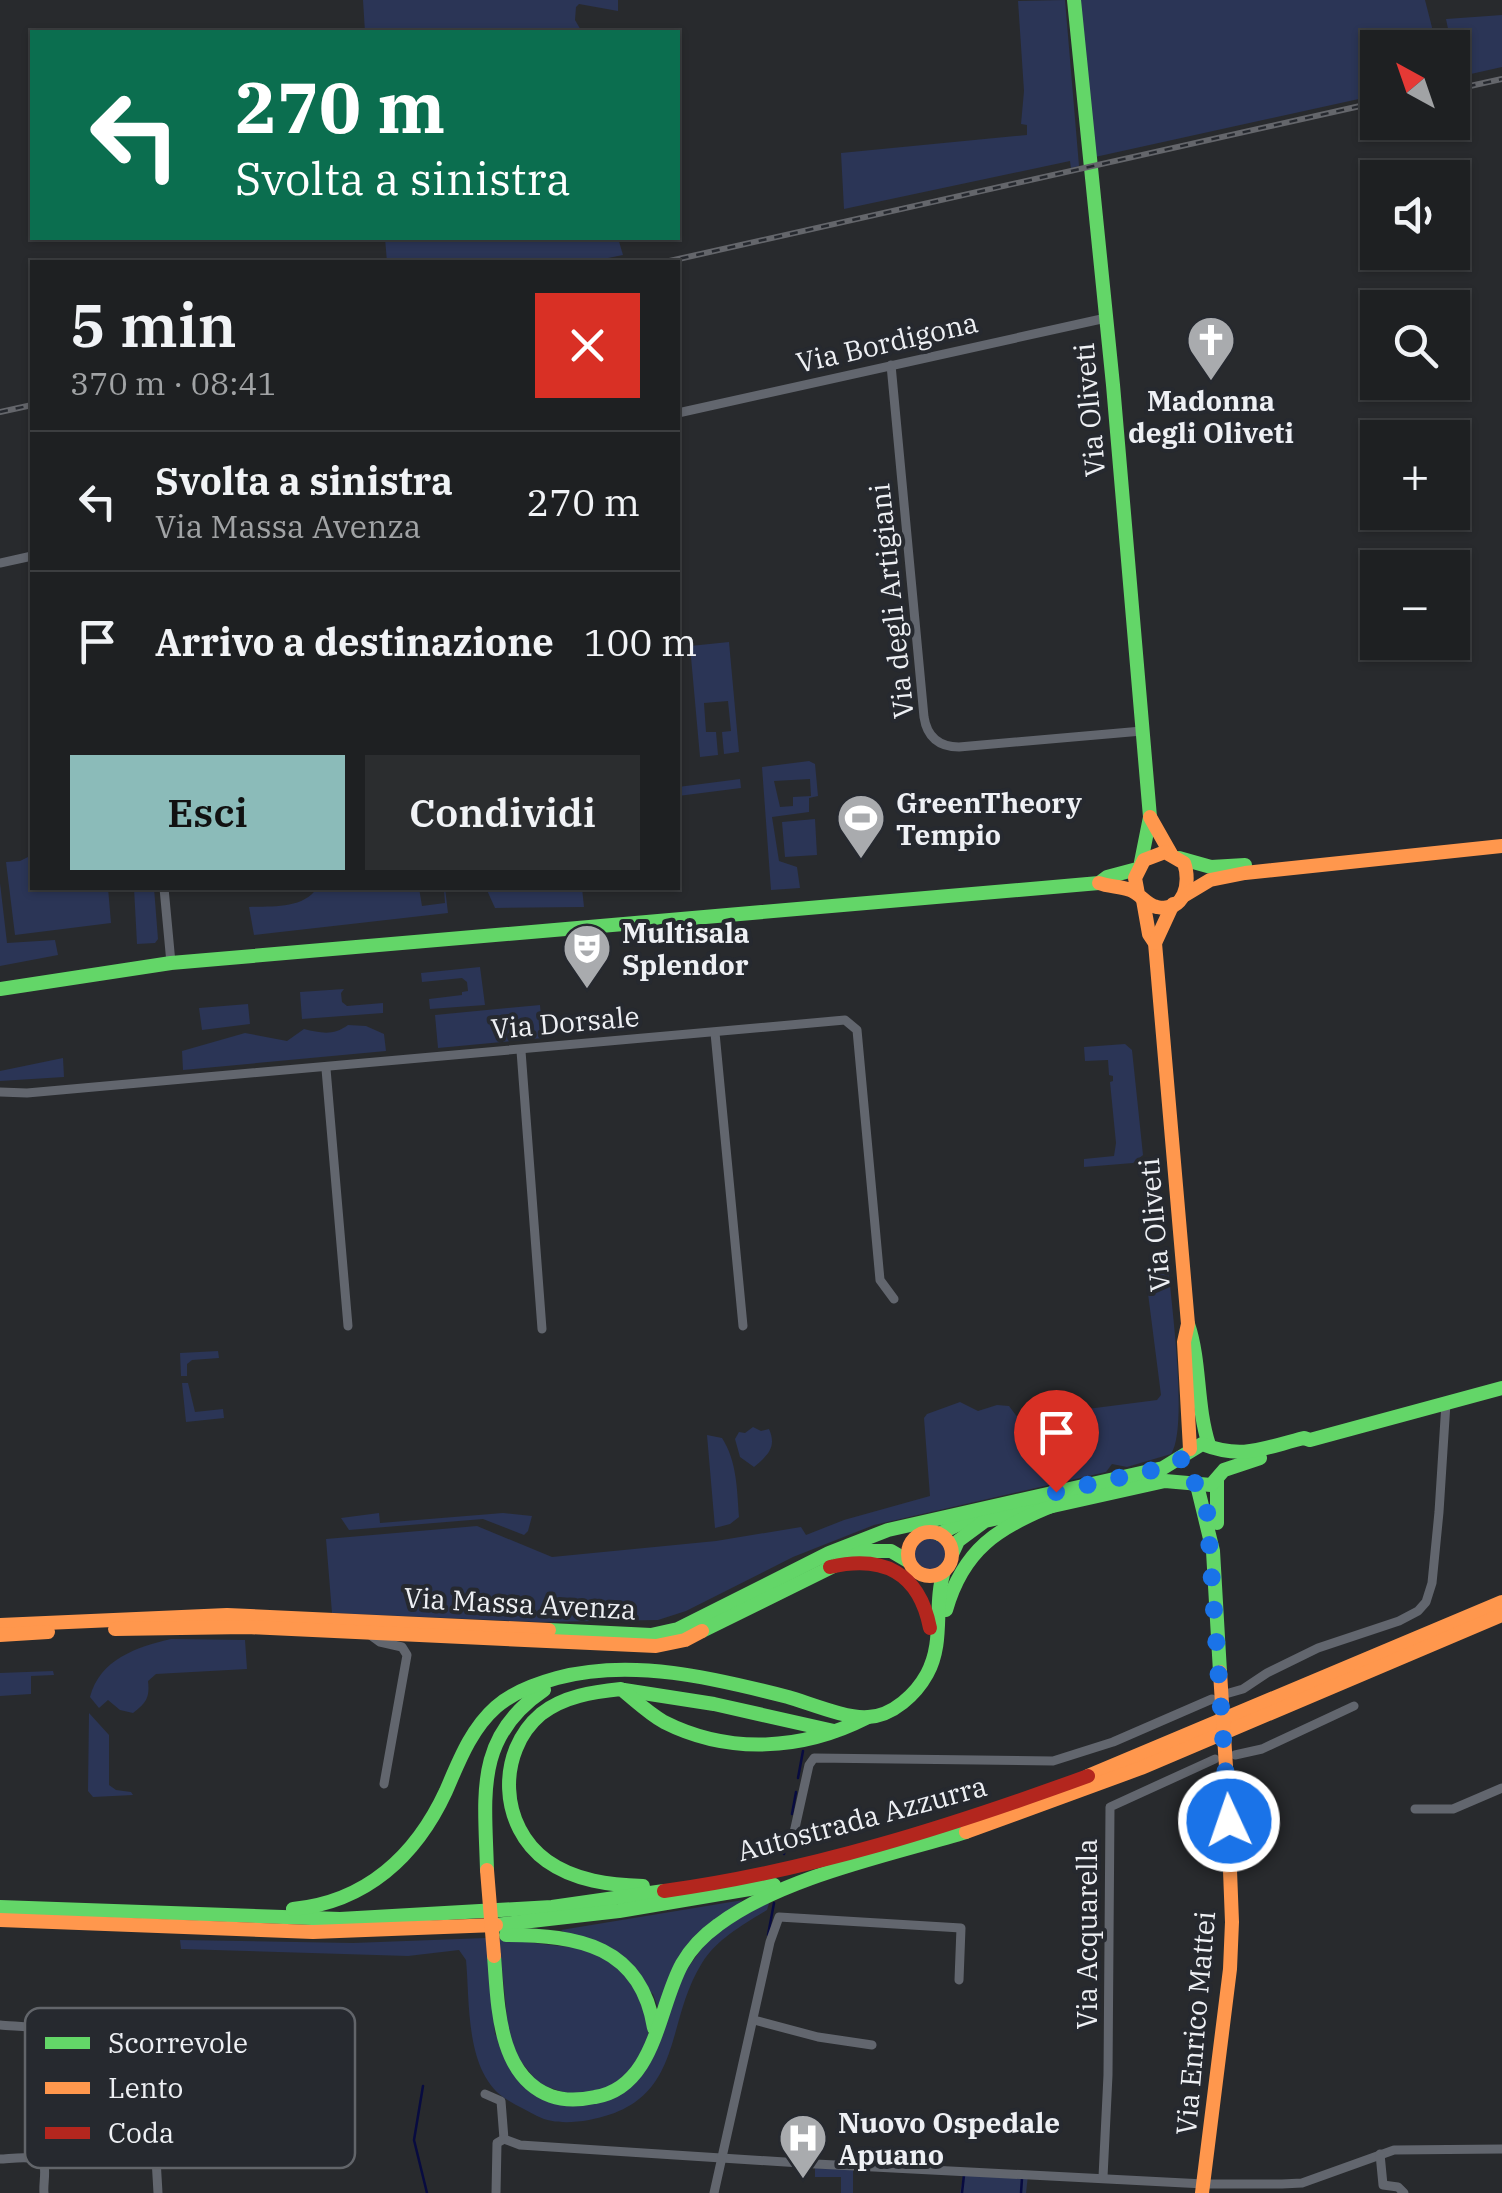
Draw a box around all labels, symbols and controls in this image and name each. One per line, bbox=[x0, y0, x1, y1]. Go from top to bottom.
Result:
north arrow bbox=[1360, 30, 1470, 140]
map controls bbox=[1360, 30, 1470, 660]
text: 270 m bbox=[235, 61, 445, 152]
icon: left bbox=[70, 70, 200, 200]
text: Svolta a sinistra bbox=[235, 149, 571, 207]
button: sound bbox=[1360, 160, 1470, 270]
text: 5 min bbox=[70, 285, 237, 364]
button: search bbox=[1360, 290, 1470, 400]
button: close bbox=[535, 293, 640, 398]
street label: Via Bordigona bbox=[792, 303, 982, 381]
church icon: Madonna degli Oliveti bbox=[1185, 314, 1237, 382]
street label: Via Oliveti bbox=[1065, 341, 1113, 479]
text: 370 m · 08:41 bbox=[70, 362, 277, 404]
place label: Madonna degli Oliveti bbox=[1128, 382, 1294, 451]
button: + bbox=[1360, 420, 1470, 530]
text: Svolta a sinistra bbox=[155, 456, 453, 505]
icon: left bbox=[70, 474, 125, 529]
text: 270 m bbox=[527, 477, 640, 526]
street label: Via degli Artigiani bbox=[860, 482, 922, 720]
text: Via Massa Avenza bbox=[155, 505, 421, 547]
button: − bbox=[1360, 550, 1470, 660]
icon: arrive bbox=[70, 614, 125, 669]
text: Arrivo a destinazione bbox=[155, 617, 554, 666]
text: 100 m bbox=[584, 617, 697, 666]
button: Esci bbox=[70, 755, 345, 870]
button: Condividi bbox=[365, 755, 640, 870]
place label: GreenTheory Tempio bbox=[896, 784, 1082, 853]
sports icon: GreenTheory Tempio bbox=[835, 792, 887, 860]
place label: Multisala Splendor bbox=[622, 914, 750, 983]
theatre icon: Multisala Splendor bbox=[561, 922, 613, 990]
street label: Via Dorsale bbox=[489, 997, 641, 1047]
street label: Via Oliveti bbox=[1130, 1156, 1178, 1294]
pin bbox=[1014, 1390, 1099, 1493]
icon: arrive bbox=[1029, 1405, 1084, 1460]
street label: Via Massa Avenza bbox=[403, 1578, 637, 1628]
street label: Autostrada Azzurra bbox=[733, 1767, 991, 1869]
position arrow bbox=[1177, 1769, 1281, 1873]
street label: Via Acquarella bbox=[1068, 1839, 1105, 2029]
street label: Via Enrico Mattei bbox=[1167, 1909, 1223, 2137]
legend bbox=[25, 2008, 355, 2168]
text: Scorrevole bbox=[108, 2024, 248, 2061]
text: Lento bbox=[108, 2069, 183, 2106]
place label: Nuovo Ospedale Apuano bbox=[838, 2104, 1060, 2173]
hospital icon: Nuovo Ospedale Apuano bbox=[777, 2112, 829, 2180]
text: Coda bbox=[108, 2114, 174, 2151]

